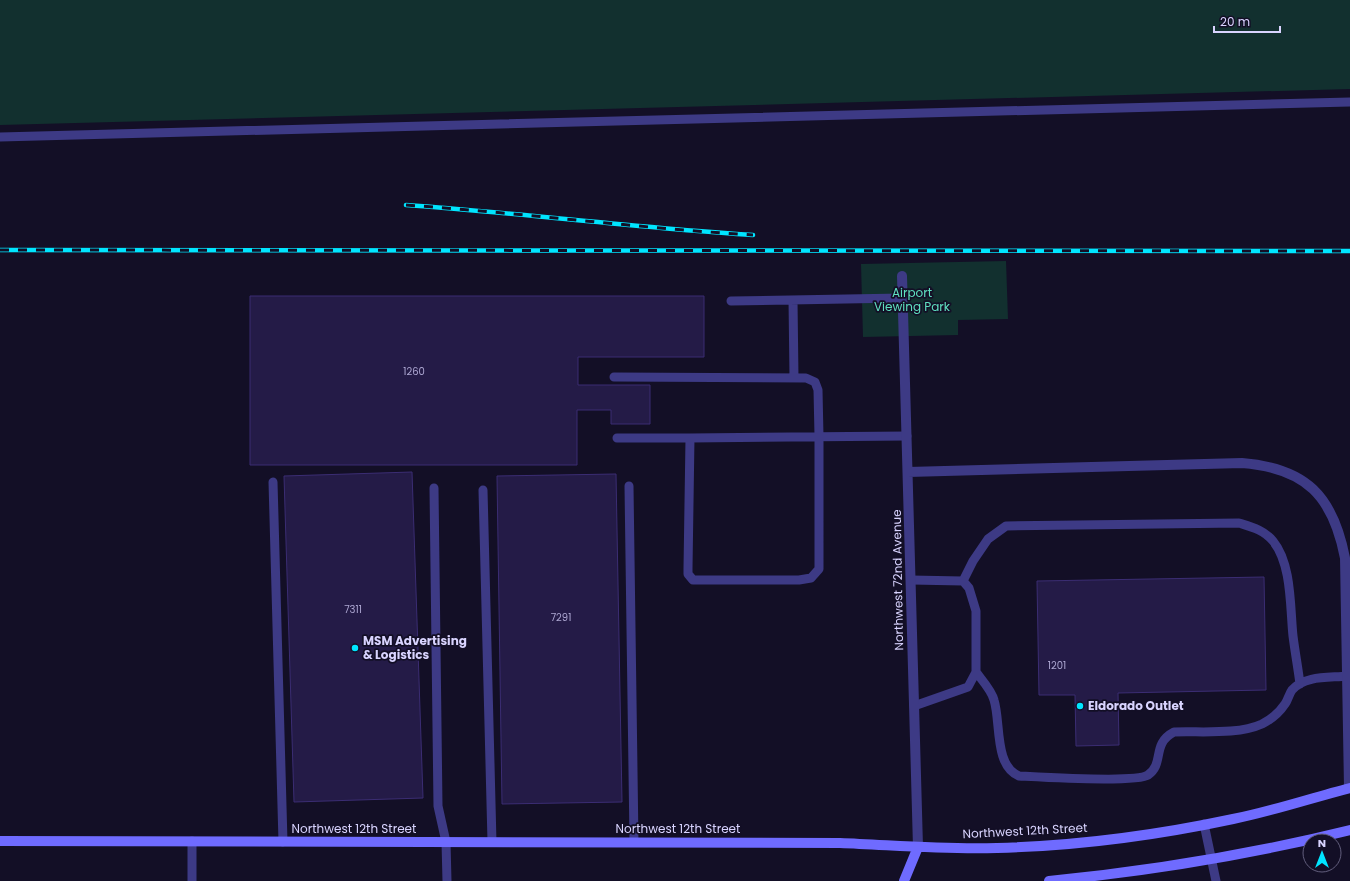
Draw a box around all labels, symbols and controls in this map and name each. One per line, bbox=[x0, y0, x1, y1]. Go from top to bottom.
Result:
scale bar bbox=[1214, 8, 1280, 34]
text: 20 m bbox=[1220, 13, 1250, 30]
park label: Airport Viewing Park bbox=[874, 284, 951, 315]
house number: 1260 bbox=[403, 364, 425, 379]
street label: Northwest 72nd Avenue bbox=[888, 509, 907, 651]
house number: 7311 bbox=[344, 602, 362, 617]
house number: 7291 bbox=[551, 610, 571, 625]
place label: MSM Advertising & Logistics bbox=[363, 632, 467, 663]
marker: MSM Advertising & Logistics bbox=[350, 643, 360, 653]
house number: 1201 bbox=[1048, 658, 1066, 673]
place label: Eldorado Outlet bbox=[1088, 697, 1184, 714]
marker: Eldorado Outlet bbox=[1075, 701, 1085, 711]
street label: Northwest 12th Street bbox=[962, 819, 1088, 842]
street label: Northwest 12th Street bbox=[292, 820, 416, 837]
street label: Northwest 12th Street bbox=[616, 820, 740, 837]
north arrow bbox=[1302, 833, 1342, 873]
text: N bbox=[1318, 835, 1326, 851]

